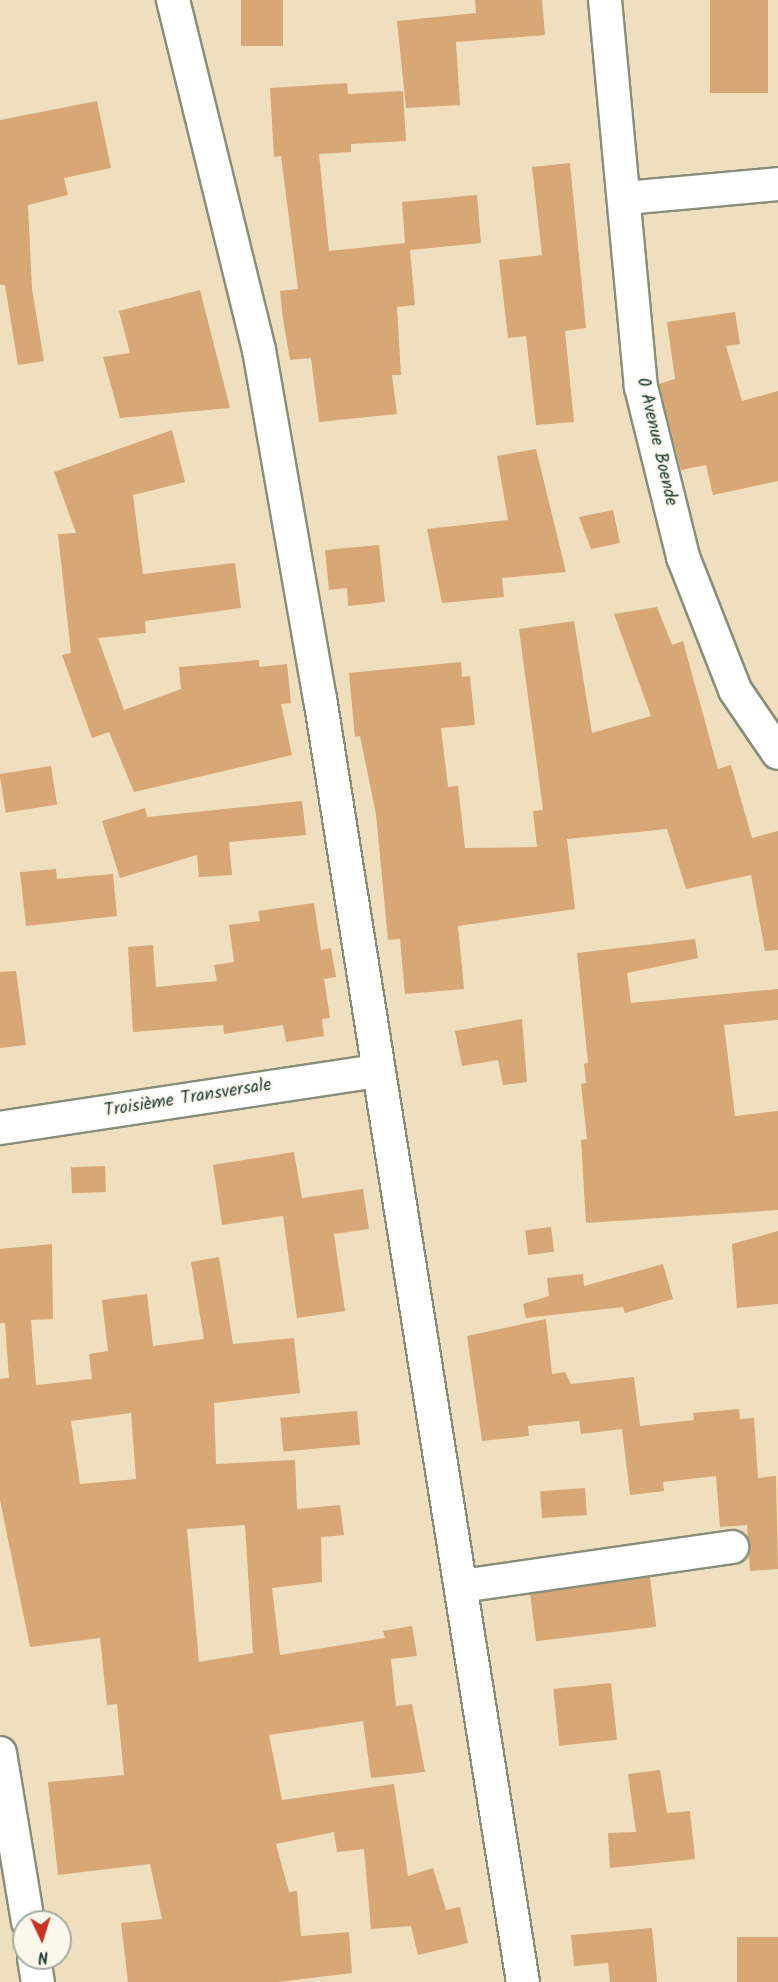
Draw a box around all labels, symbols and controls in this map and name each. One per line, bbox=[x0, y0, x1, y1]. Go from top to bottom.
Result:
street label: 0 Avenue Boende bbox=[631, 376, 681, 508]
street label: Troisième Transversale bbox=[103, 1075, 273, 1123]
north arrow bbox=[12, 1910, 72, 1970]
text: N bbox=[37, 1944, 49, 1969]

